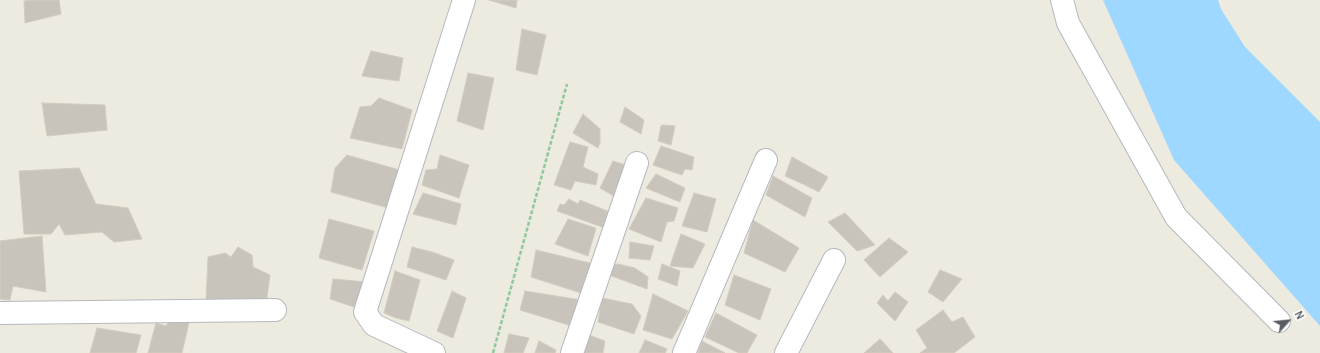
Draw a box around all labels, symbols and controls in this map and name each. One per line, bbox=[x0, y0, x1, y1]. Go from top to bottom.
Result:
north arrow bbox=[1268, 301, 1308, 341]
text: N bbox=[1292, 309, 1307, 322]

